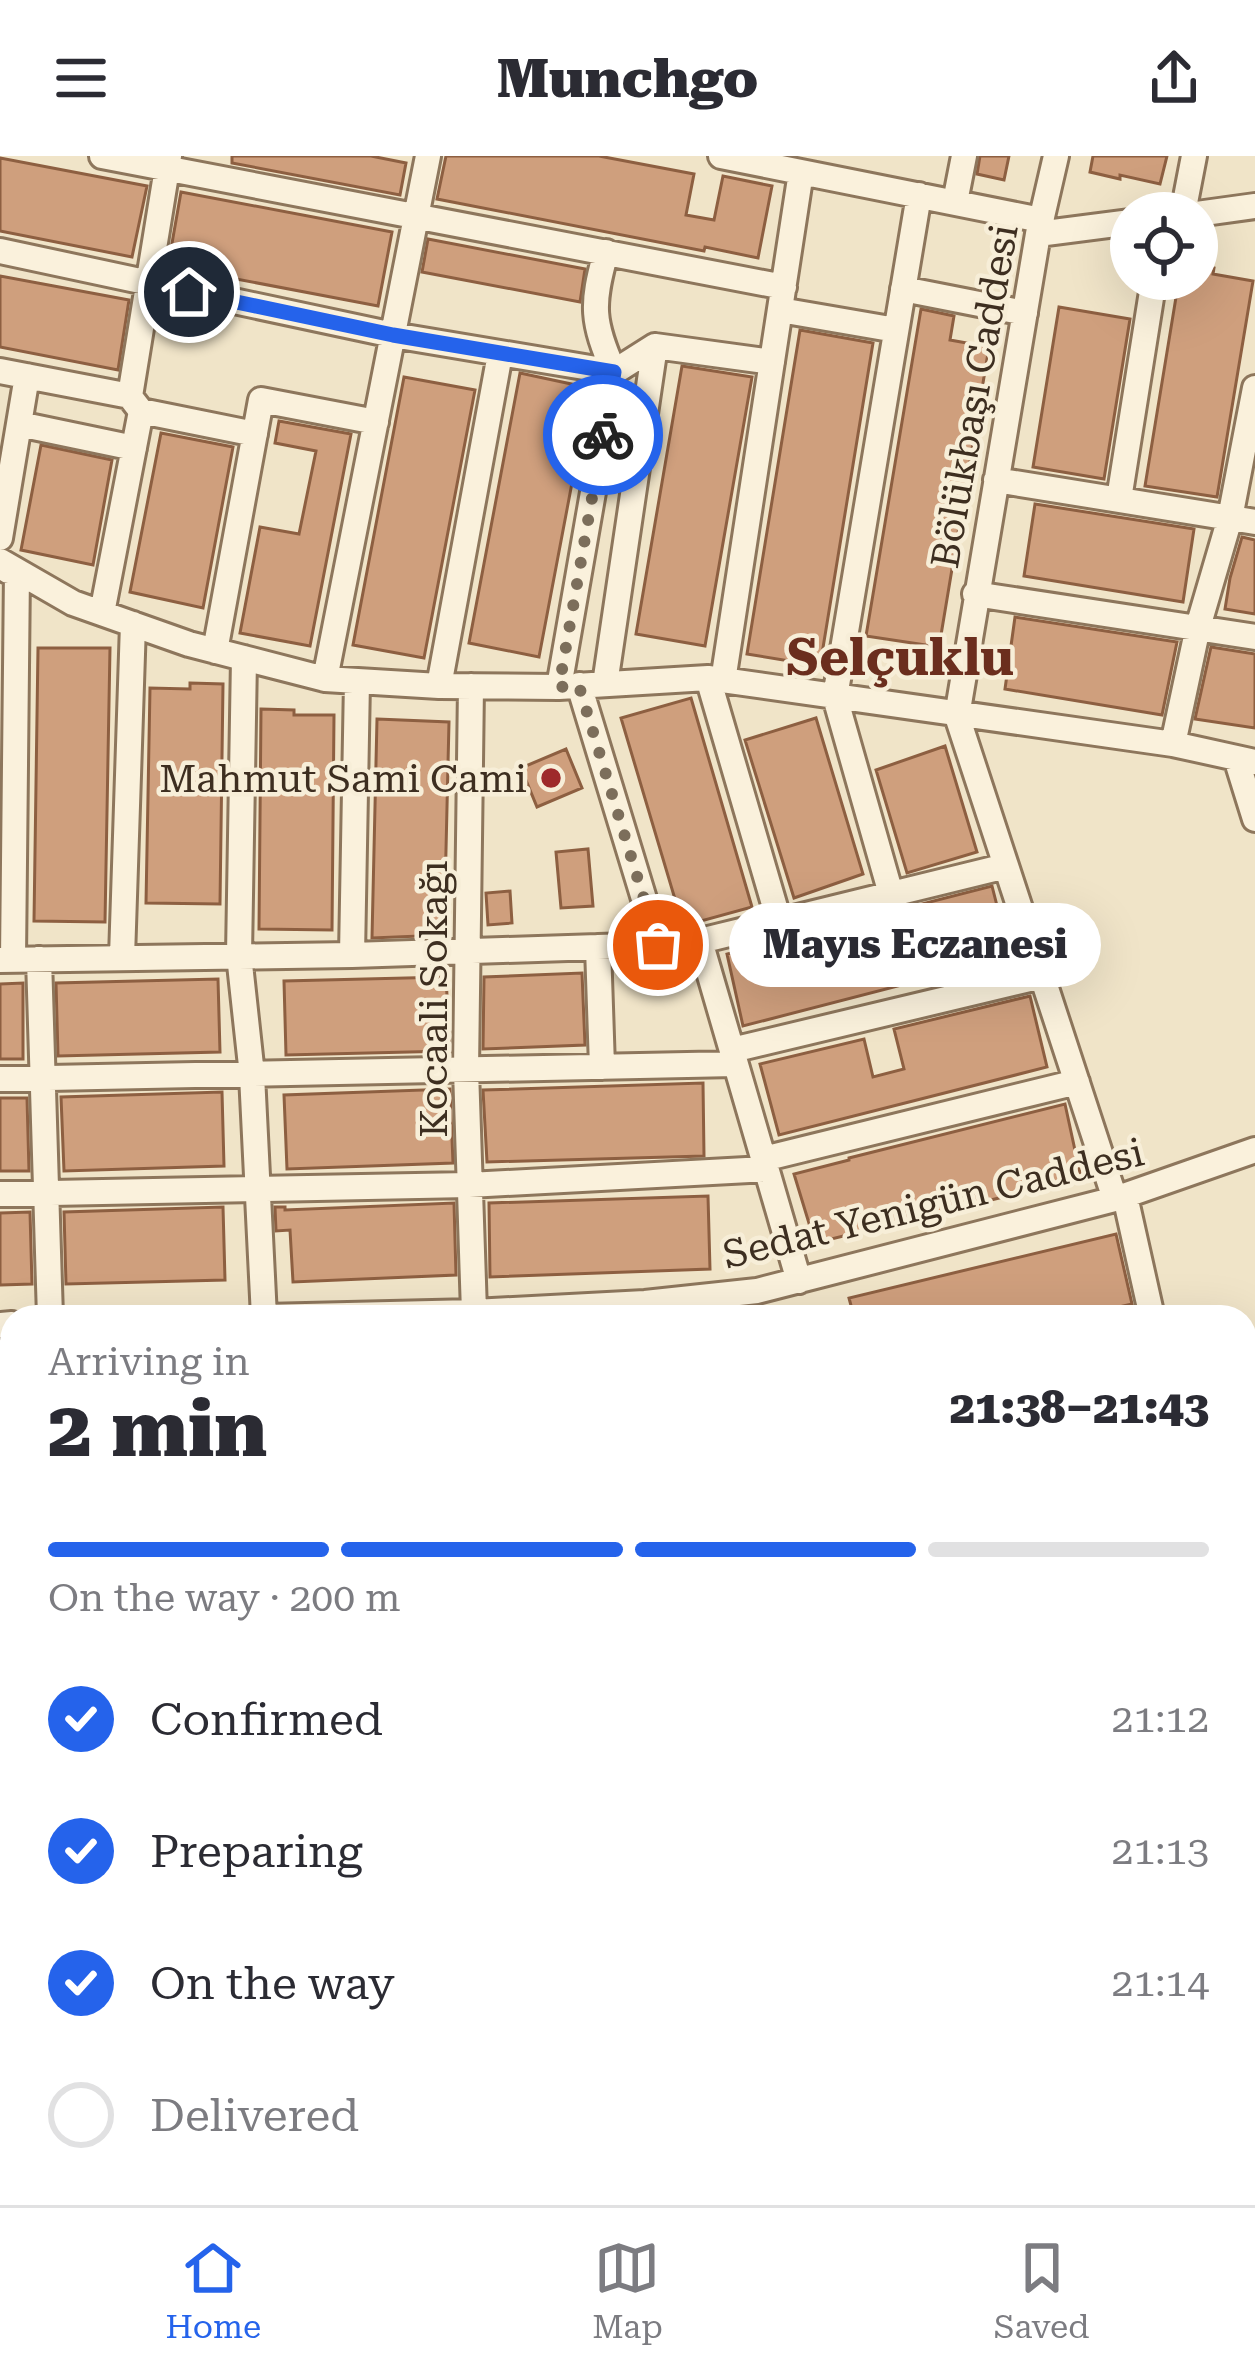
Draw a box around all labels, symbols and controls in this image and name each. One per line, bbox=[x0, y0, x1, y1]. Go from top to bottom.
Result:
icon: menu bbox=[48, 45, 114, 111]
icon: share bbox=[1141, 45, 1207, 111]
text: Munchgo bbox=[497, 47, 758, 110]
map controls bbox=[1110, 192, 1218, 300]
button: locate bbox=[1110, 192, 1218, 300]
street label: Bölükbaşı Caddesi bbox=[922, 221, 1028, 572]
pin bbox=[138, 241, 240, 343]
icon: home bbox=[156, 259, 222, 325]
courier bbox=[543, 375, 663, 495]
icon: bike bbox=[570, 402, 636, 468]
district label: Selçuklu bbox=[786, 628, 1014, 688]
place label: Mahmut Sami Cami bbox=[159, 756, 527, 802]
marker: Mahmut Sami Cami bbox=[538, 765, 564, 791]
street label: Kocaali Sokağı bbox=[411, 860, 457, 1138]
pin bbox=[607, 894, 709, 996]
callout: Mayıs Eczanesi bbox=[730, 903, 1102, 987]
icon: bag bbox=[625, 912, 691, 978]
text: Mayıs Eczanesi bbox=[763, 922, 1067, 968]
street label: Sedat Yenigün Caddesi bbox=[718, 1129, 1148, 1279]
text: Arriving in bbox=[48, 1339, 250, 1385]
text: 21:38–21:43 bbox=[950, 1381, 1209, 1434]
text: 2 min bbox=[48, 1384, 267, 1475]
text: On the way · 200 m bbox=[48, 1575, 400, 1621]
icon: check bbox=[48, 1686, 114, 1752]
text: Confirmed bbox=[150, 1693, 383, 1746]
text: 21:12 bbox=[1112, 1696, 1209, 1742]
icon: check bbox=[48, 1818, 114, 1884]
text: Preparing bbox=[150, 1825, 363, 1878]
text: 21:13 bbox=[1112, 1828, 1209, 1874]
icon: check bbox=[48, 1950, 114, 2016]
text: On the way bbox=[150, 1957, 395, 2010]
text: 21:14 bbox=[1112, 1960, 1209, 2006]
text: Delivered bbox=[150, 2089, 359, 2142]
tab: Home bbox=[166, 2235, 261, 2346]
tab: Map bbox=[592, 2235, 663, 2346]
tab: Saved bbox=[994, 2235, 1089, 2346]

